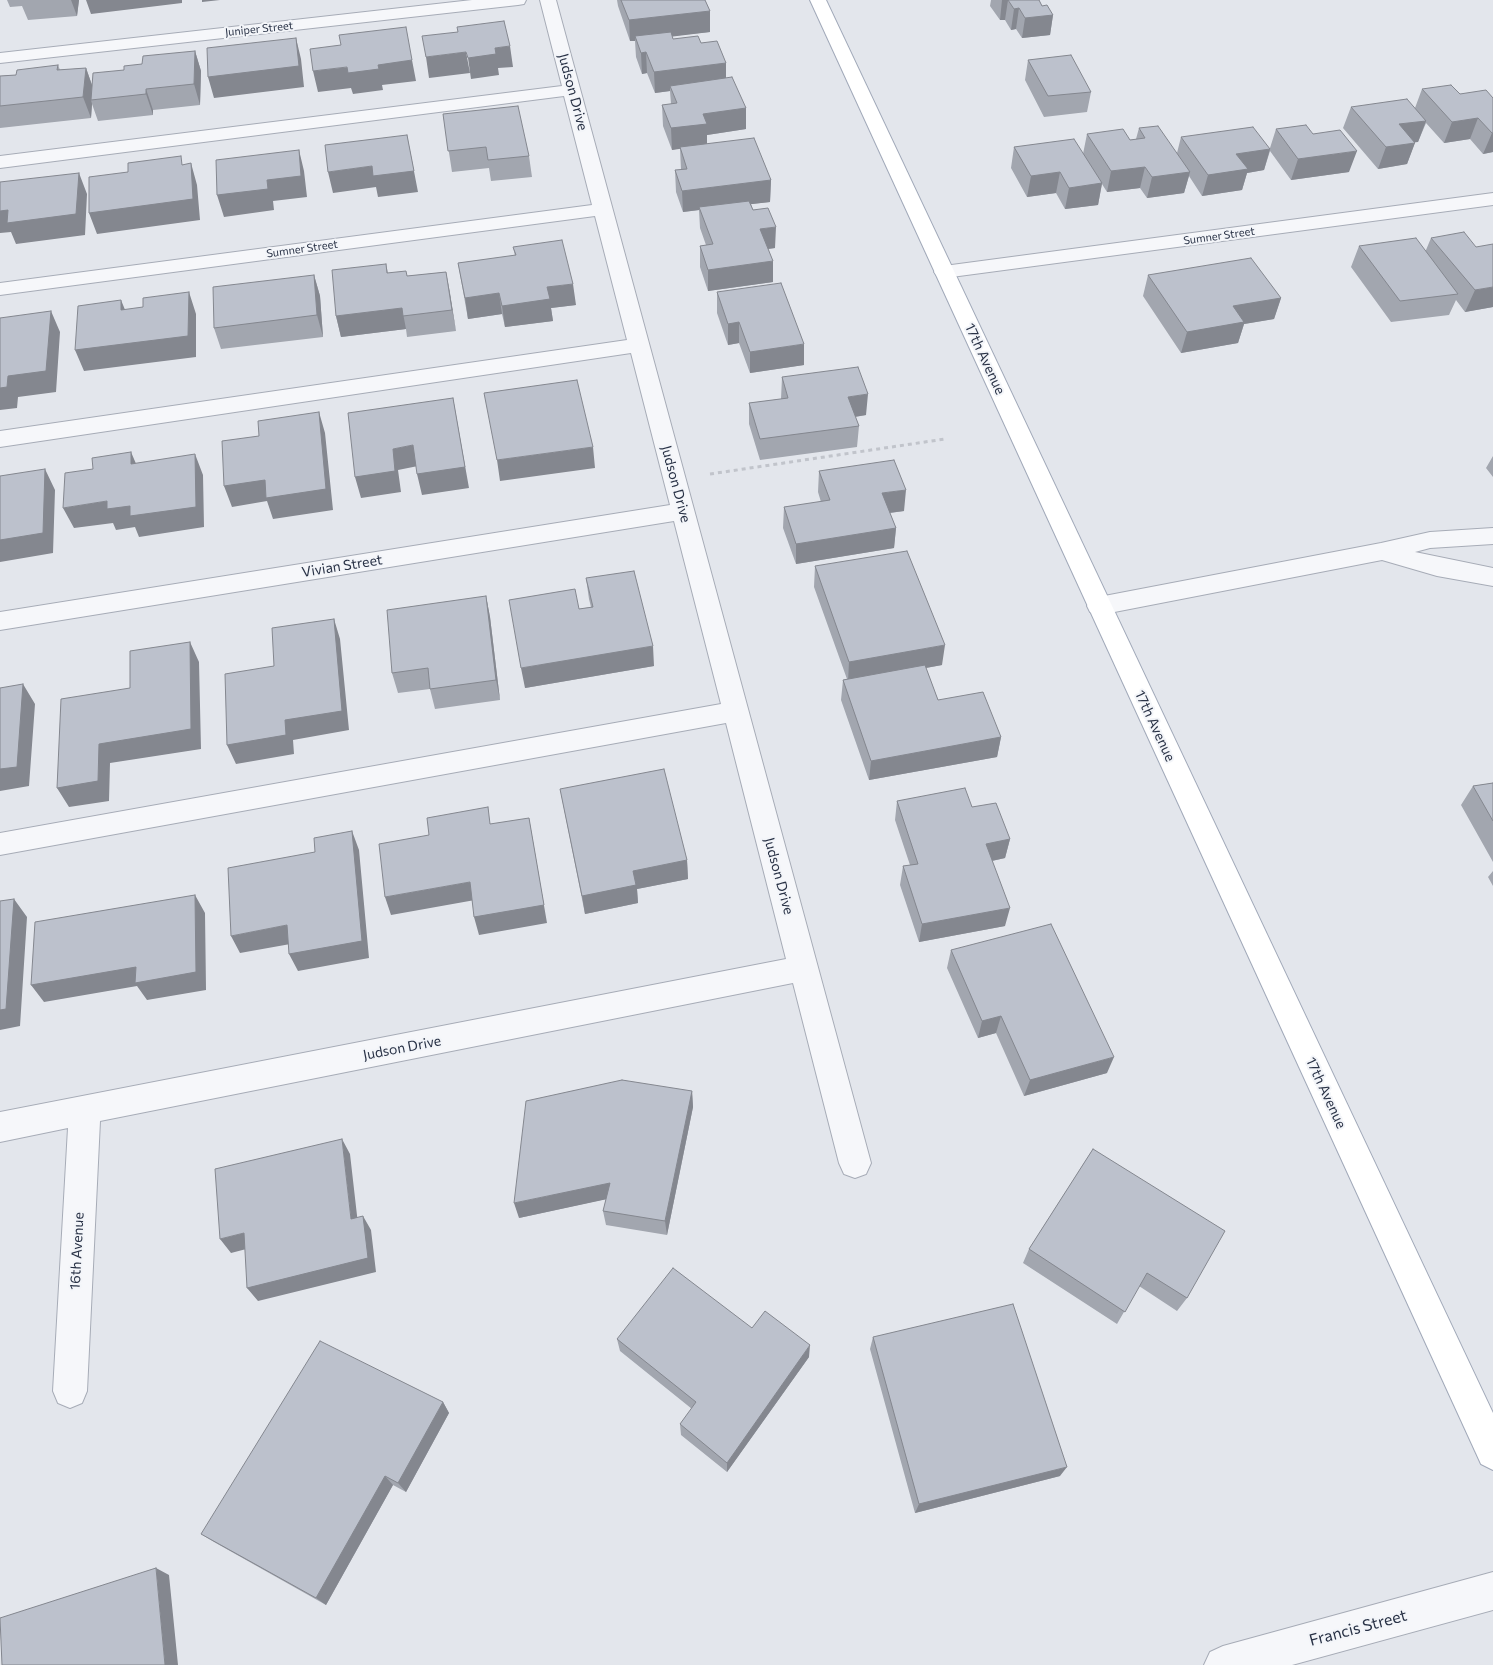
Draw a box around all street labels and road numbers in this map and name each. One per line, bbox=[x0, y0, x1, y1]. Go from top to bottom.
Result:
street label: Juniper Street bbox=[224, 19, 294, 39]
street label: Judson Drive bbox=[555, 52, 591, 132]
street label: Sumner Street bbox=[1182, 224, 1256, 248]
street label: Sumner Street bbox=[265, 237, 339, 261]
street label: 17th Avenue bbox=[961, 321, 1009, 397]
street label: Judson Drive bbox=[658, 444, 694, 524]
street label: Vivian Street bbox=[300, 551, 384, 581]
street label: 17th Avenue bbox=[1131, 688, 1179, 764]
street label: Judson Drive bbox=[761, 836, 797, 916]
street label: Judson Drive bbox=[362, 1032, 442, 1064]
street label: 17th Avenue bbox=[1302, 1055, 1350, 1131]
street label: 16th Avenue bbox=[67, 1212, 87, 1290]
street label: Francis Street bbox=[1307, 1606, 1409, 1650]

